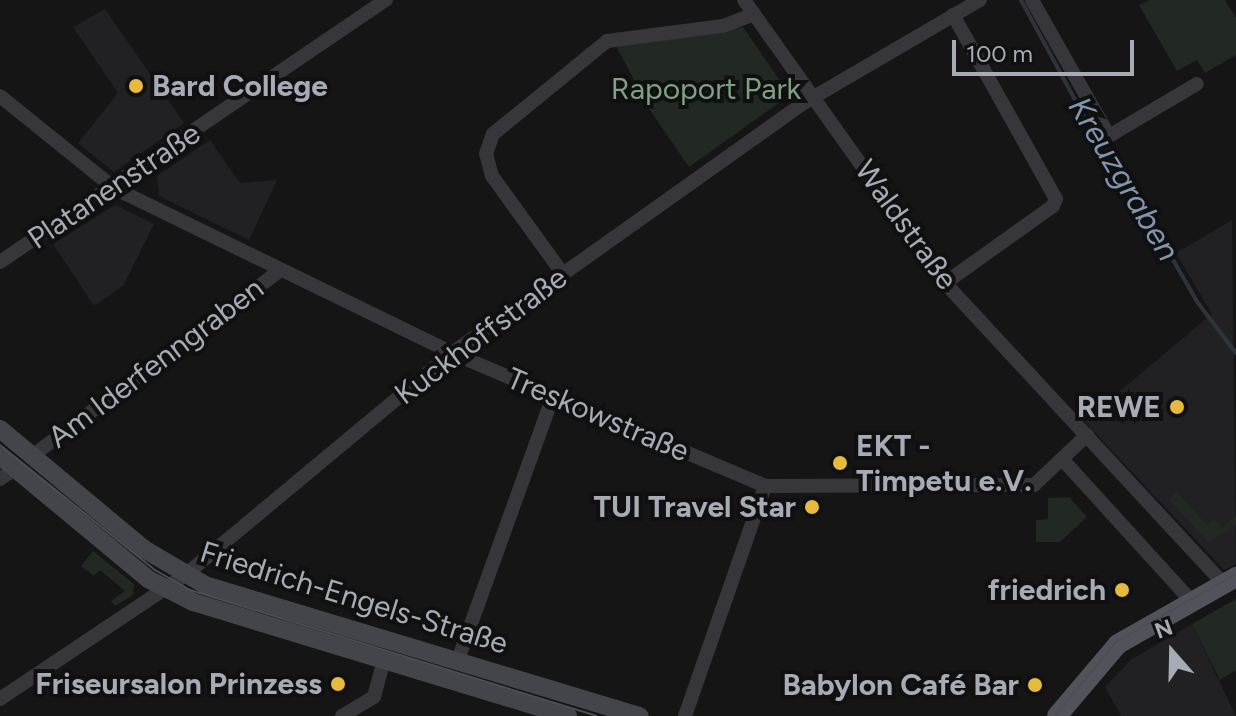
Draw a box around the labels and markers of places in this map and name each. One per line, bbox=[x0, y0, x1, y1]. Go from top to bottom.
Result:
place label: Bard College bbox=[152, 68, 328, 104]
marker: Bard College bbox=[127, 77, 145, 95]
place label: REWE bbox=[1077, 389, 1161, 425]
marker: REWE bbox=[1168, 398, 1186, 416]
place label: EKT - Timpetu e.V. bbox=[856, 428, 1032, 498]
marker: EKT - Timpetu e.V. bbox=[831, 454, 849, 472]
place label: TUI Travel Star bbox=[594, 489, 796, 525]
marker: TUI Travel Star bbox=[803, 498, 821, 516]
place label: friedrich bbox=[988, 572, 1106, 608]
marker: friedrich bbox=[1113, 581, 1131, 599]
place label: Friseursalon Prinzess bbox=[35, 666, 322, 702]
place label: Babylon Café Bar bbox=[782, 667, 1019, 703]
marker: Friseursalon Prinzess bbox=[329, 675, 347, 693]
marker: Babylon Café Bar bbox=[1026, 676, 1044, 694]

